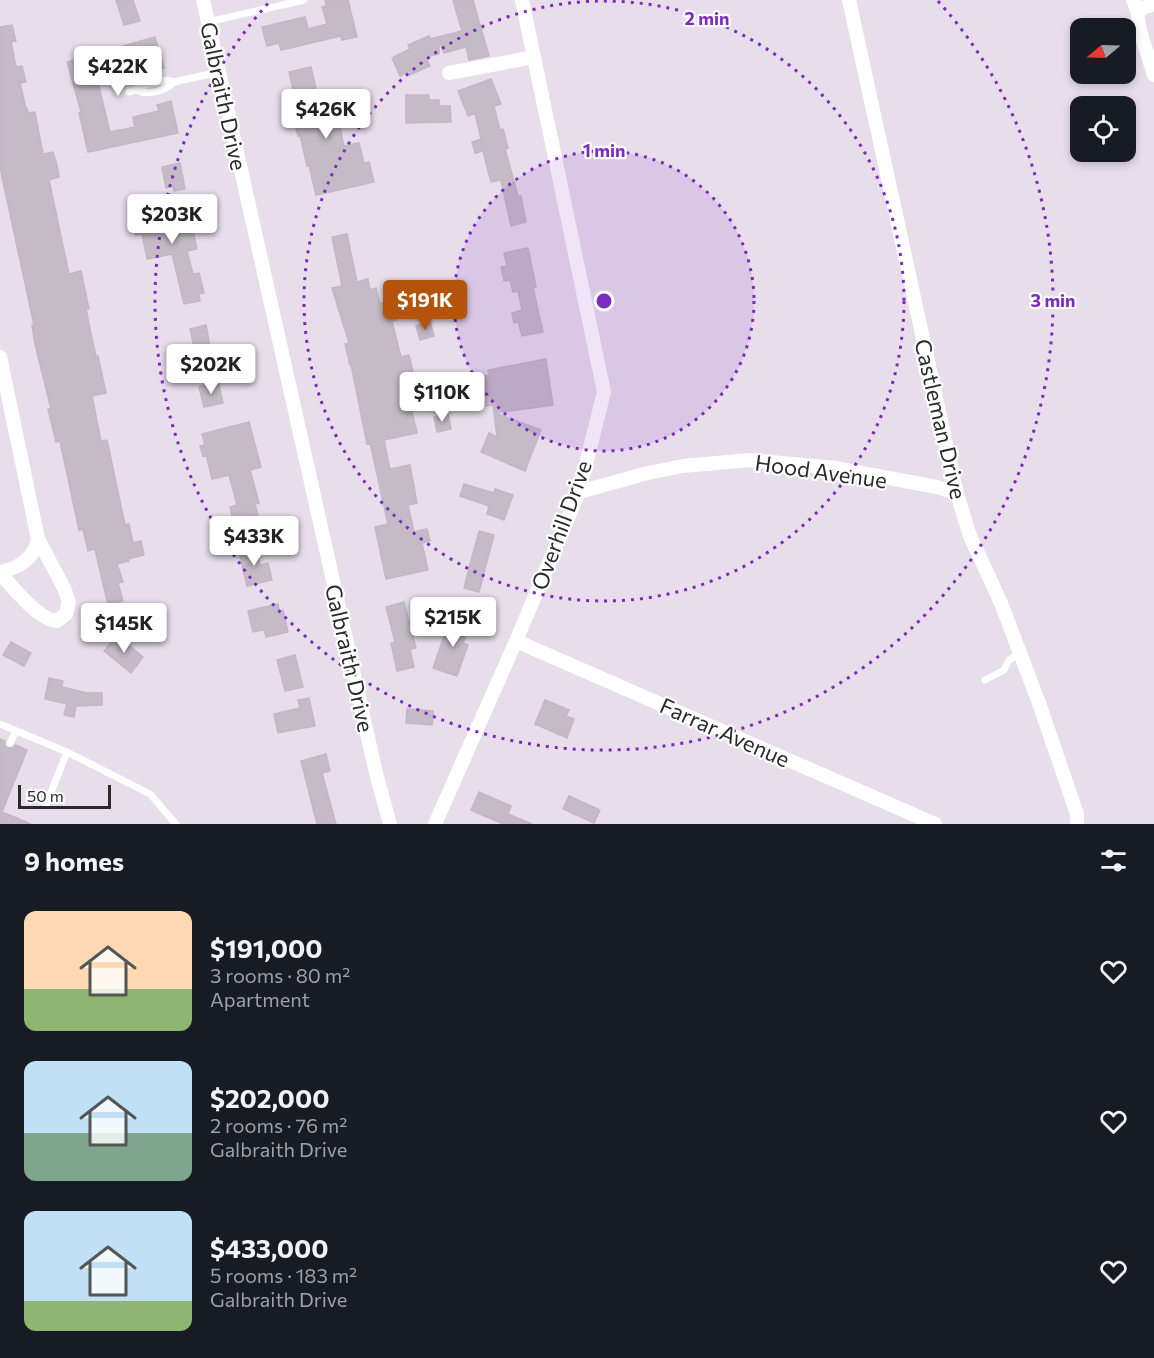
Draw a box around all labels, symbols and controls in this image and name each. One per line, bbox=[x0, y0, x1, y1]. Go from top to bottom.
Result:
text: 2 min bbox=[685, 7, 729, 29]
north arrow bbox=[1070, 18, 1136, 84]
map controls bbox=[1070, 18, 1136, 162]
street label: Galbraith Drive bbox=[195, 19, 253, 173]
pin: $422K bbox=[76, 46, 160, 97]
text: $422K bbox=[88, 53, 148, 77]
pin: $426K bbox=[284, 89, 368, 140]
text: $426K bbox=[295, 96, 357, 120]
button: locate bbox=[1070, 96, 1136, 162]
text: 1 min bbox=[583, 139, 625, 161]
pin: $203K bbox=[130, 194, 214, 245]
text: $203K bbox=[141, 201, 203, 225]
pin: $191K bbox=[383, 280, 467, 331]
text: $191K bbox=[397, 287, 453, 311]
text: 3 min bbox=[1030, 289, 1076, 311]
centre of rings bbox=[594, 291, 614, 311]
street label: Castleman Drive bbox=[909, 336, 973, 502]
pin: $202K bbox=[169, 344, 253, 395]
text: $202K bbox=[180, 351, 242, 375]
pin: $110K bbox=[400, 372, 484, 423]
text: $110K bbox=[414, 379, 470, 403]
street label: Hood Avenue bbox=[753, 448, 889, 494]
street label: Overhill Drive bbox=[525, 456, 597, 594]
pin: $433K bbox=[212, 516, 296, 567]
text: $433K bbox=[224, 523, 284, 547]
street label: Galbraith Drive bbox=[320, 581, 380, 735]
pin: $215K bbox=[411, 597, 495, 648]
pin: $145K bbox=[82, 603, 166, 654]
text: $215K bbox=[424, 604, 482, 628]
text: $145K bbox=[95, 610, 153, 634]
street label: Farrar Avenue bbox=[656, 691, 794, 773]
scale bar bbox=[18, 782, 111, 810]
text: 50 m bbox=[27, 786, 64, 805]
icon: filters bbox=[1097, 844, 1130, 877]
text: 9 homes bbox=[24, 845, 124, 876]
text: $191,000 bbox=[210, 932, 322, 963]
icon: home bbox=[72, 935, 144, 1007]
icon: heart bbox=[1097, 955, 1130, 988]
text: 3 rooms · 80 m² bbox=[210, 963, 350, 987]
text: Apartment bbox=[210, 987, 310, 1011]
text: $202,000 bbox=[210, 1082, 329, 1113]
icon: home bbox=[72, 1085, 144, 1157]
icon: heart bbox=[1097, 1105, 1130, 1138]
text: 2 rooms · 76 m² bbox=[210, 1113, 347, 1137]
text: Galbraith Drive bbox=[210, 1137, 347, 1161]
text: $433,000 bbox=[210, 1232, 329, 1263]
icon: home bbox=[72, 1235, 144, 1307]
icon: heart bbox=[1097, 1255, 1130, 1288]
text: 5 rooms · 183 m² bbox=[210, 1263, 357, 1287]
text: Galbraith Drive bbox=[210, 1287, 347, 1311]

